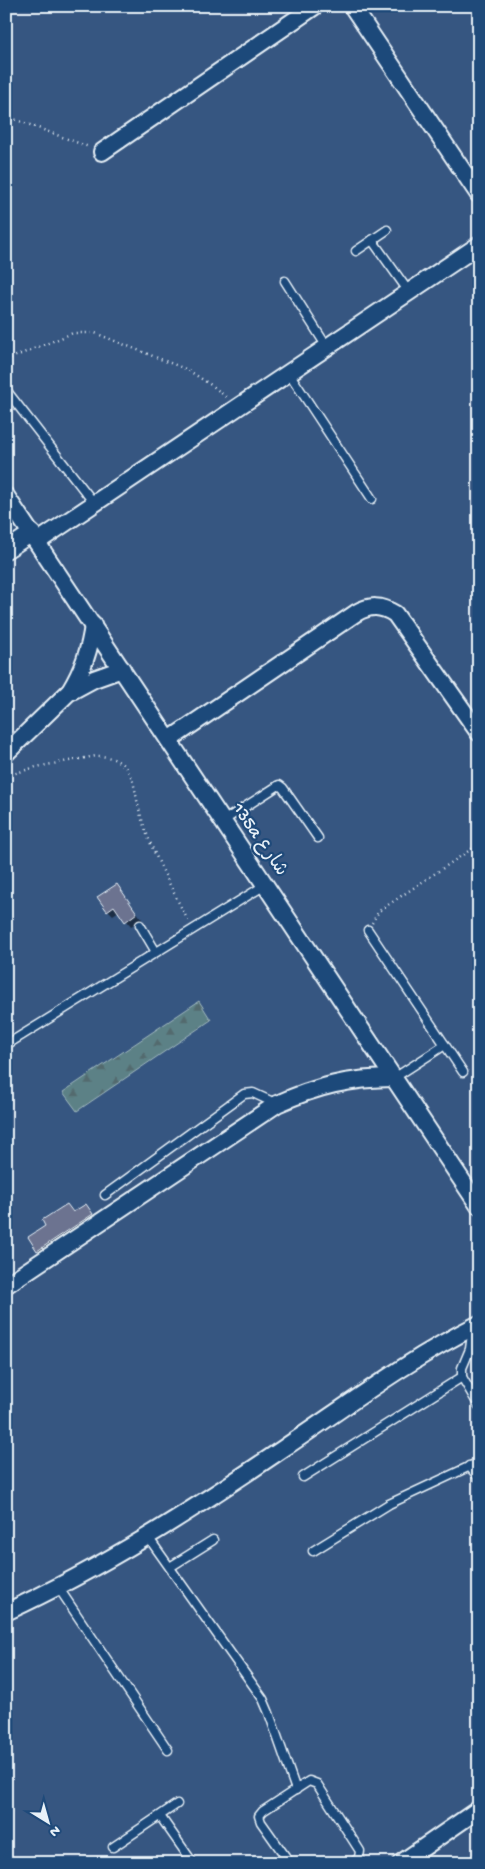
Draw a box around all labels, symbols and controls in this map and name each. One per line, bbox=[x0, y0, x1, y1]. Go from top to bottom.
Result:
street label: 135a شارع bbox=[226, 798, 292, 881]
north arrow bbox=[22, 1796, 72, 1846]
text: N bbox=[46, 1821, 63, 1840]

